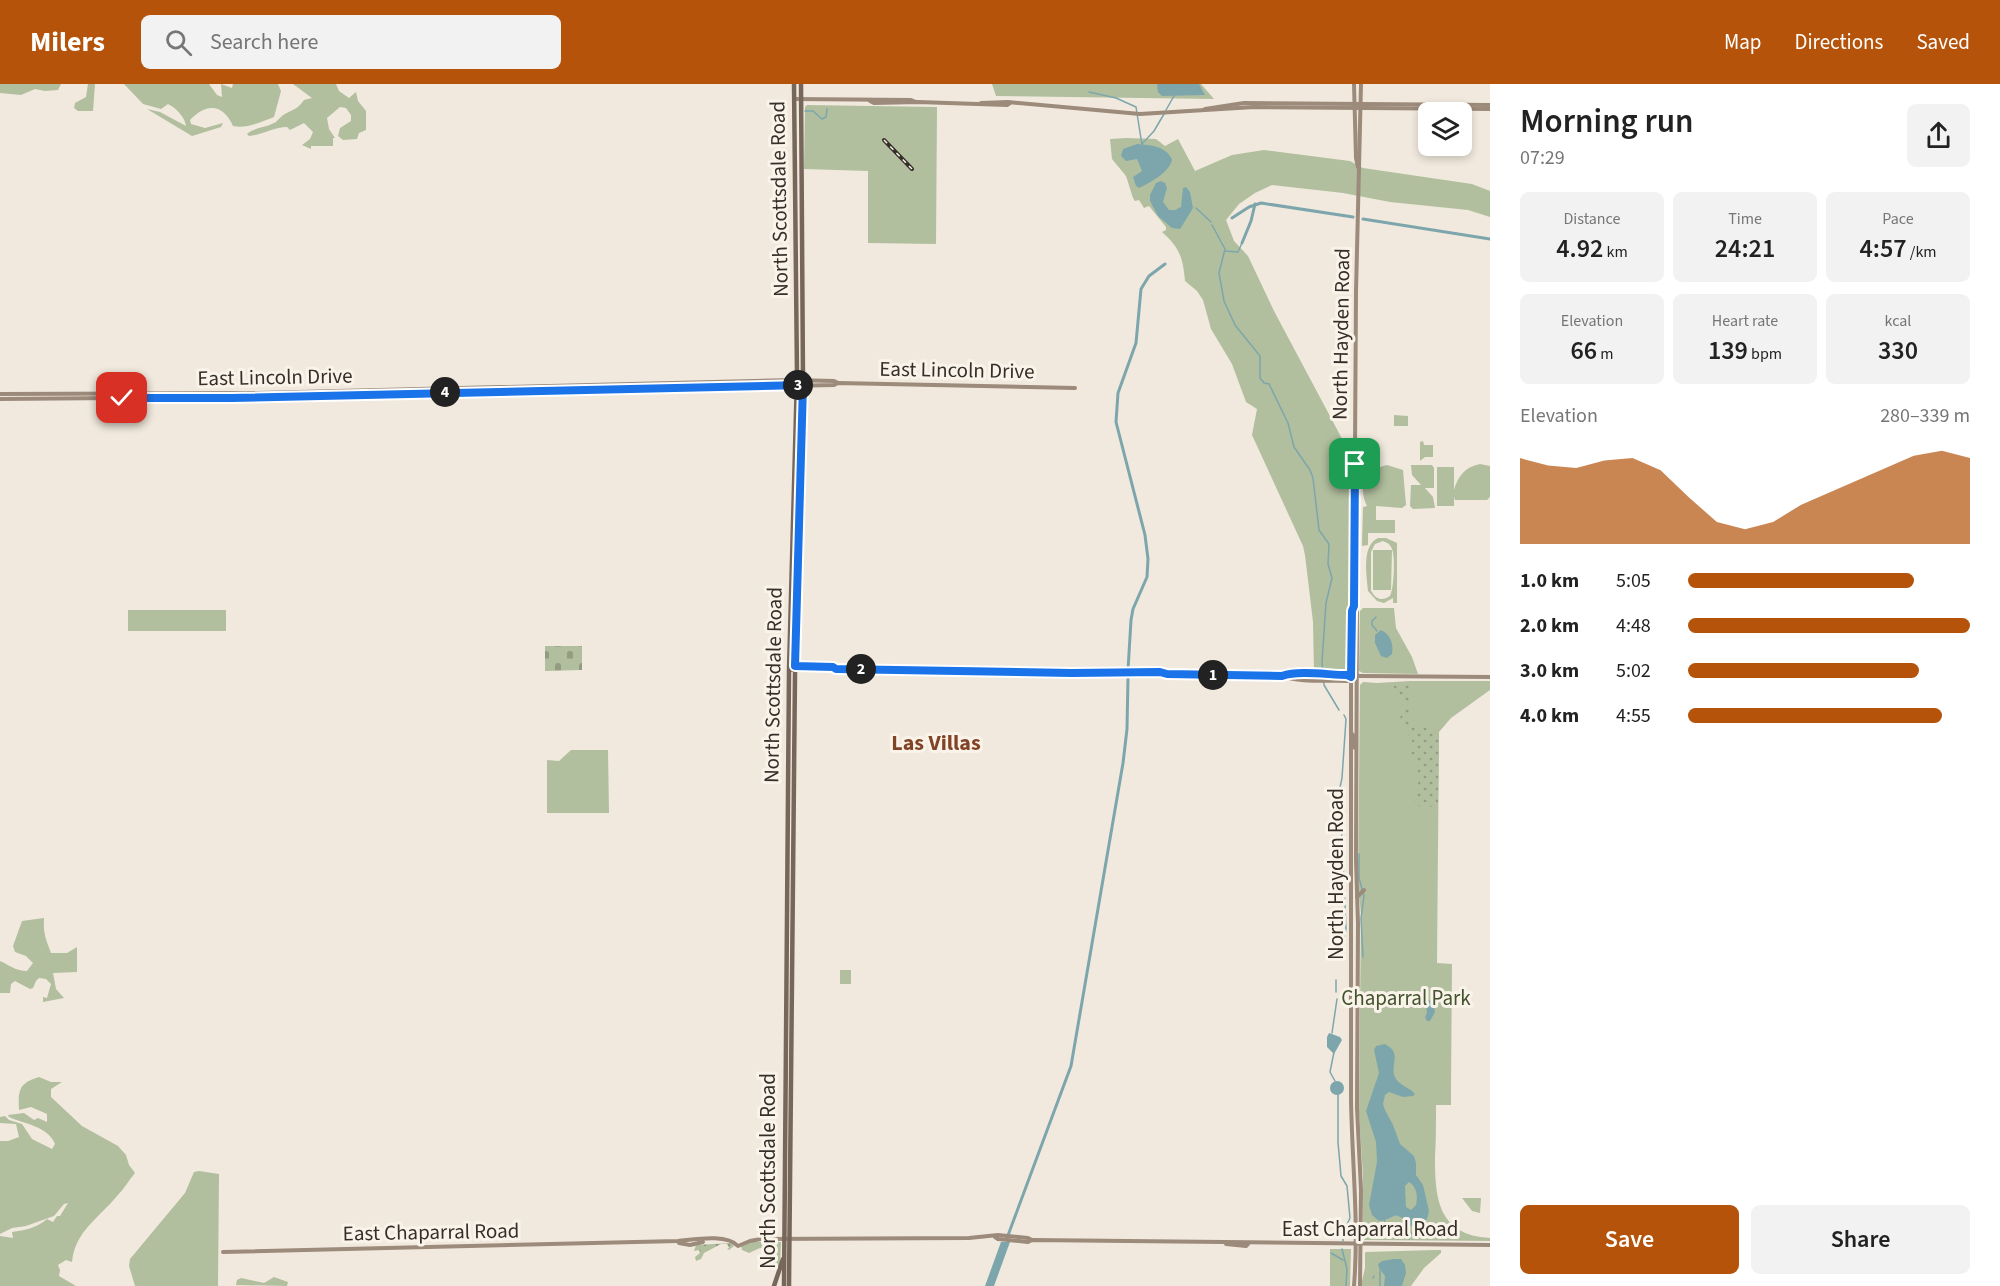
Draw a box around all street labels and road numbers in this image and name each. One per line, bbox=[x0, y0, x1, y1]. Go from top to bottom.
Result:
street label: North Scottsdale Road bbox=[762, 101, 796, 297]
street label: North Hayden Road bbox=[1325, 248, 1357, 420]
street label: East Lincoln Drive bbox=[879, 354, 1035, 386]
street label: East Lincoln Drive bbox=[197, 361, 353, 393]
street label: North Scottsdale Road bbox=[756, 587, 790, 783]
street label: North Hayden Road bbox=[1321, 788, 1351, 960]
street label: North Scottsdale Road bbox=[753, 1073, 783, 1269]
street label: East Chaparral Road bbox=[1282, 1214, 1458, 1244]
street label: East Chaparral Road bbox=[342, 1215, 520, 1249]

